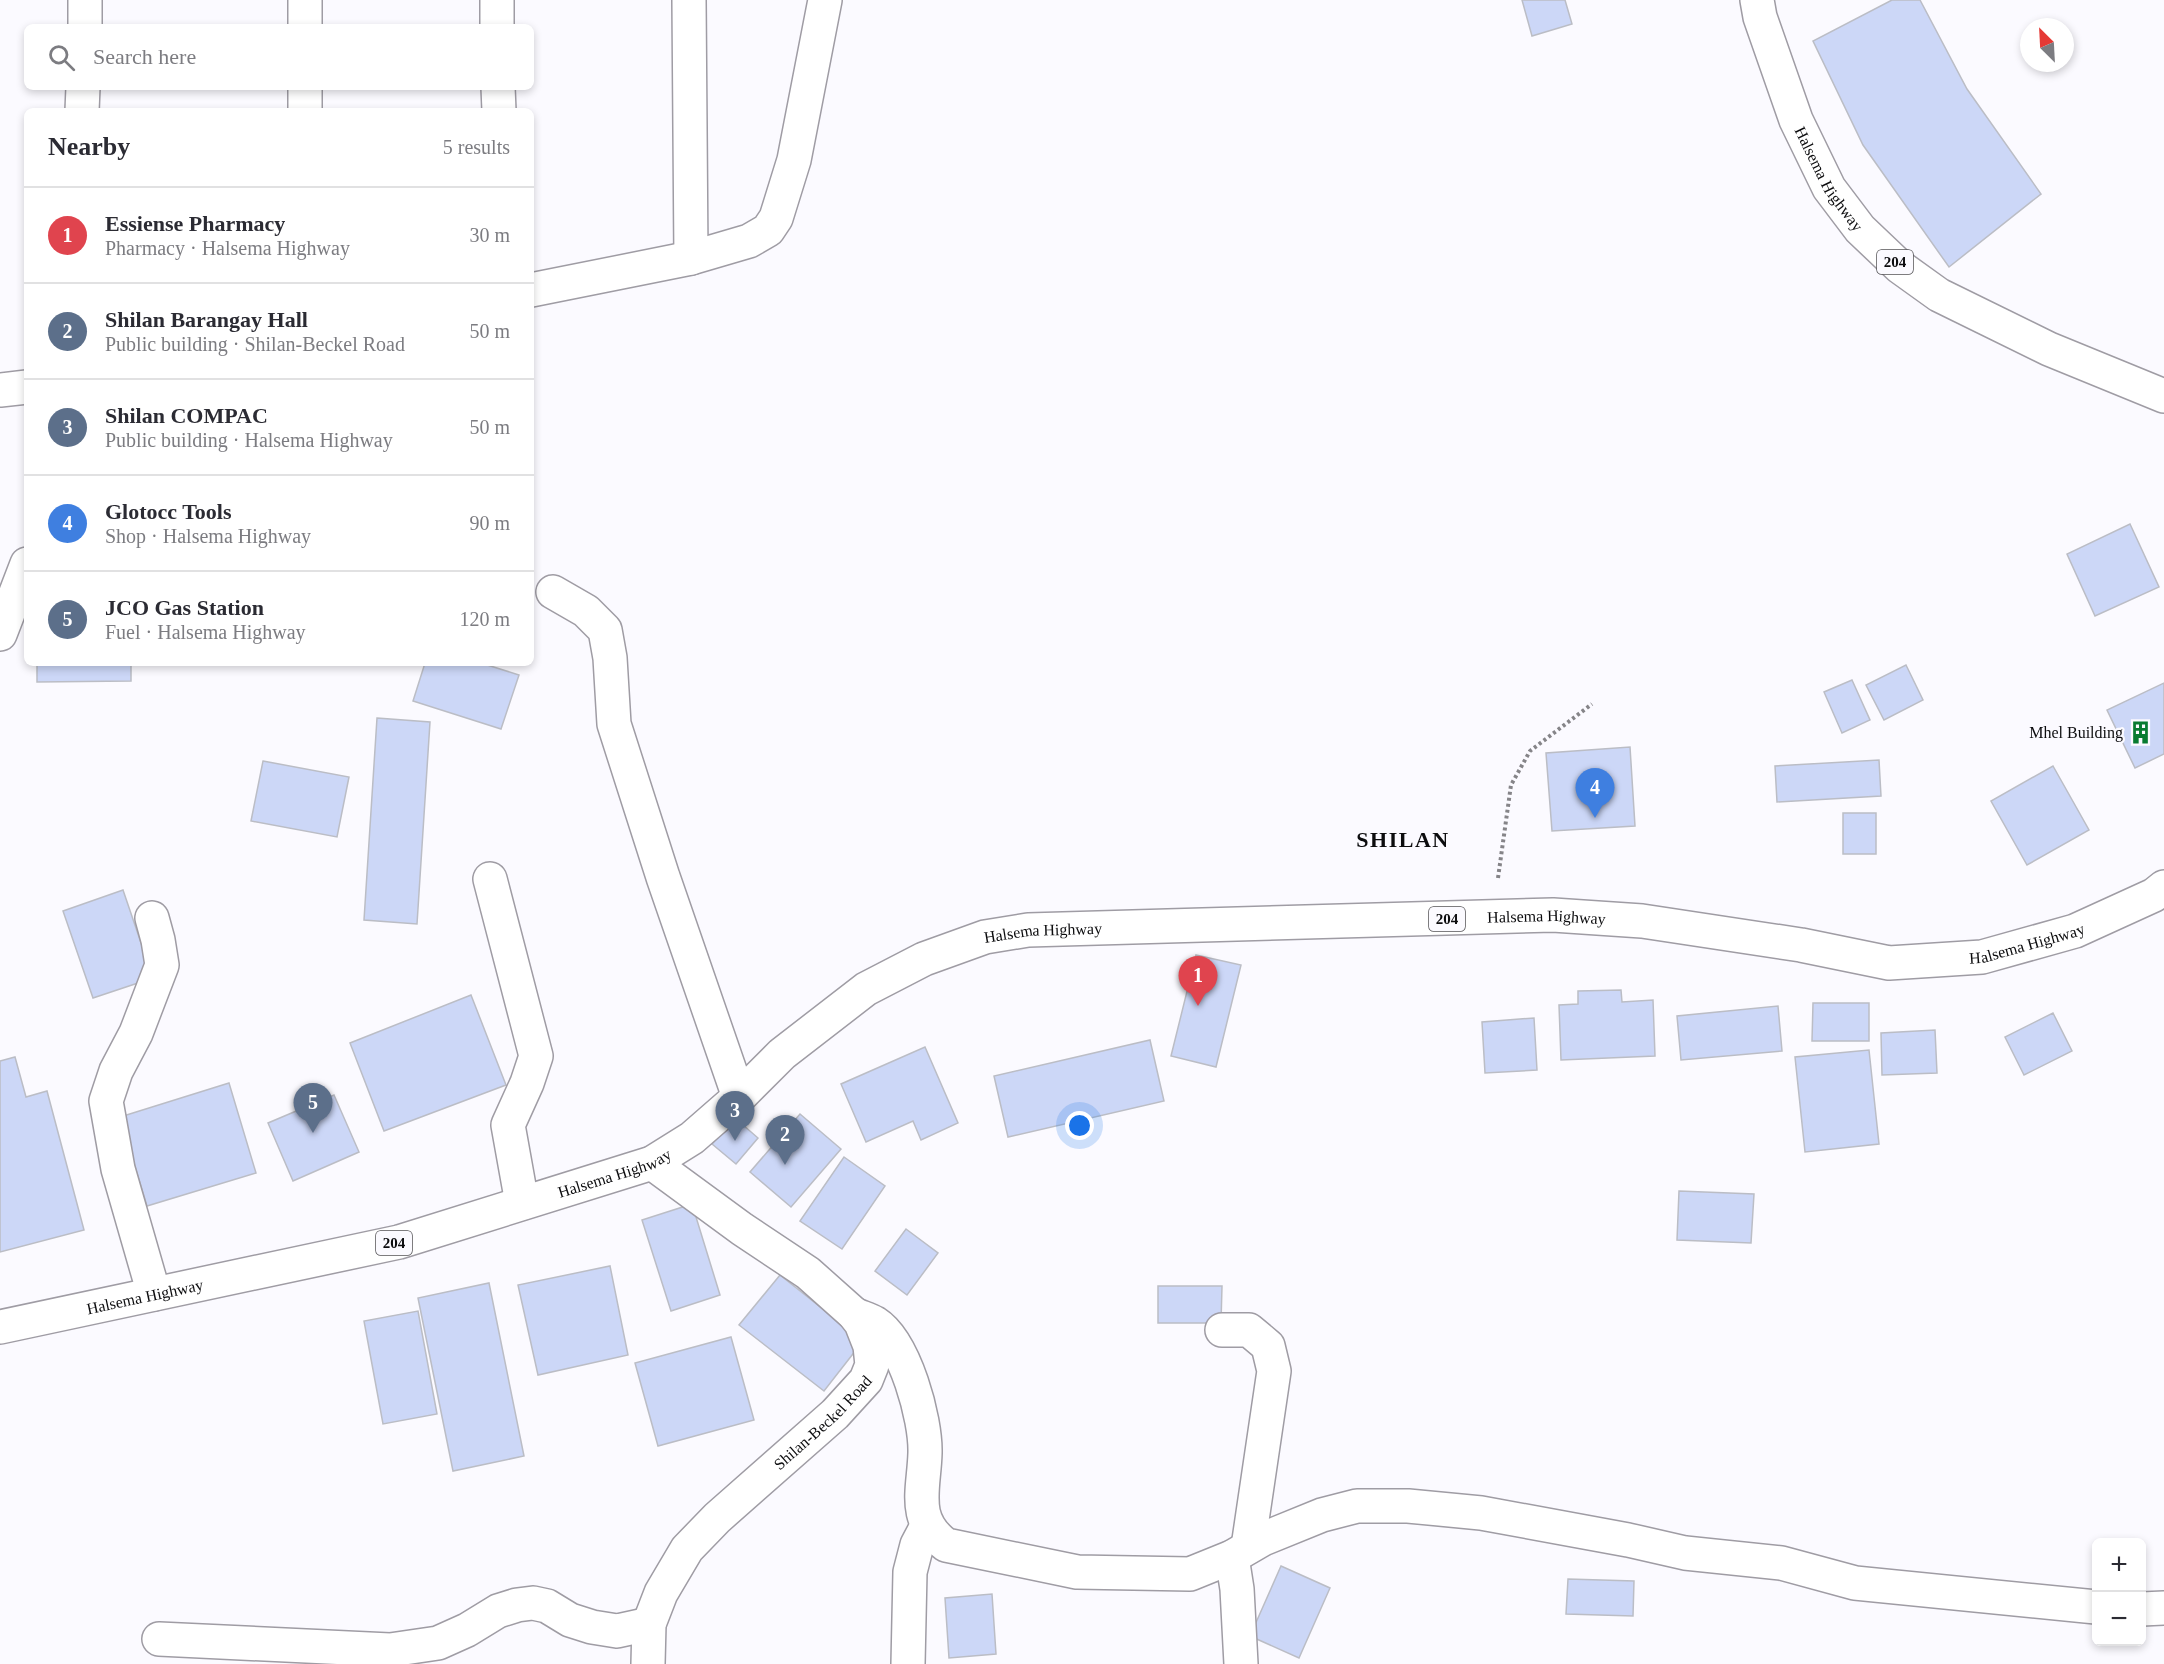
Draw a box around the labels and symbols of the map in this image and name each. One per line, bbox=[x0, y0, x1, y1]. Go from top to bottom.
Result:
north arrow bbox=[2020, 18, 2074, 72]
street label: Halsema Highway bbox=[1792, 124, 1867, 235]
road number: 204 bbox=[1877, 250, 1913, 274]
building icon: Mhel Building bbox=[2128, 719, 2154, 745]
place label: Mhel Building bbox=[2029, 724, 2123, 742]
pin: 4 bbox=[1576, 768, 1614, 818]
district label: SHILAN bbox=[1356, 827, 1450, 852]
street label: Halsema Highway bbox=[1487, 906, 1606, 928]
road number: 204 bbox=[1429, 907, 1465, 931]
street label: Halsema Highway bbox=[983, 919, 1102, 946]
street label: Halsema Highway bbox=[1969, 919, 2087, 966]
pin: 1 bbox=[1178, 956, 1218, 1006]
pin: 5 bbox=[294, 1084, 332, 1133]
pin: 3 bbox=[716, 1092, 754, 1141]
your location bbox=[1065, 1111, 1094, 1140]
pin: 2 bbox=[766, 1116, 804, 1165]
street label: Halsema Highway bbox=[556, 1145, 674, 1200]
road number: 204 bbox=[376, 1231, 412, 1255]
street label: Halsema Highway bbox=[85, 1275, 205, 1317]
street label: Shilan-Beckel Road bbox=[770, 1372, 875, 1473]

